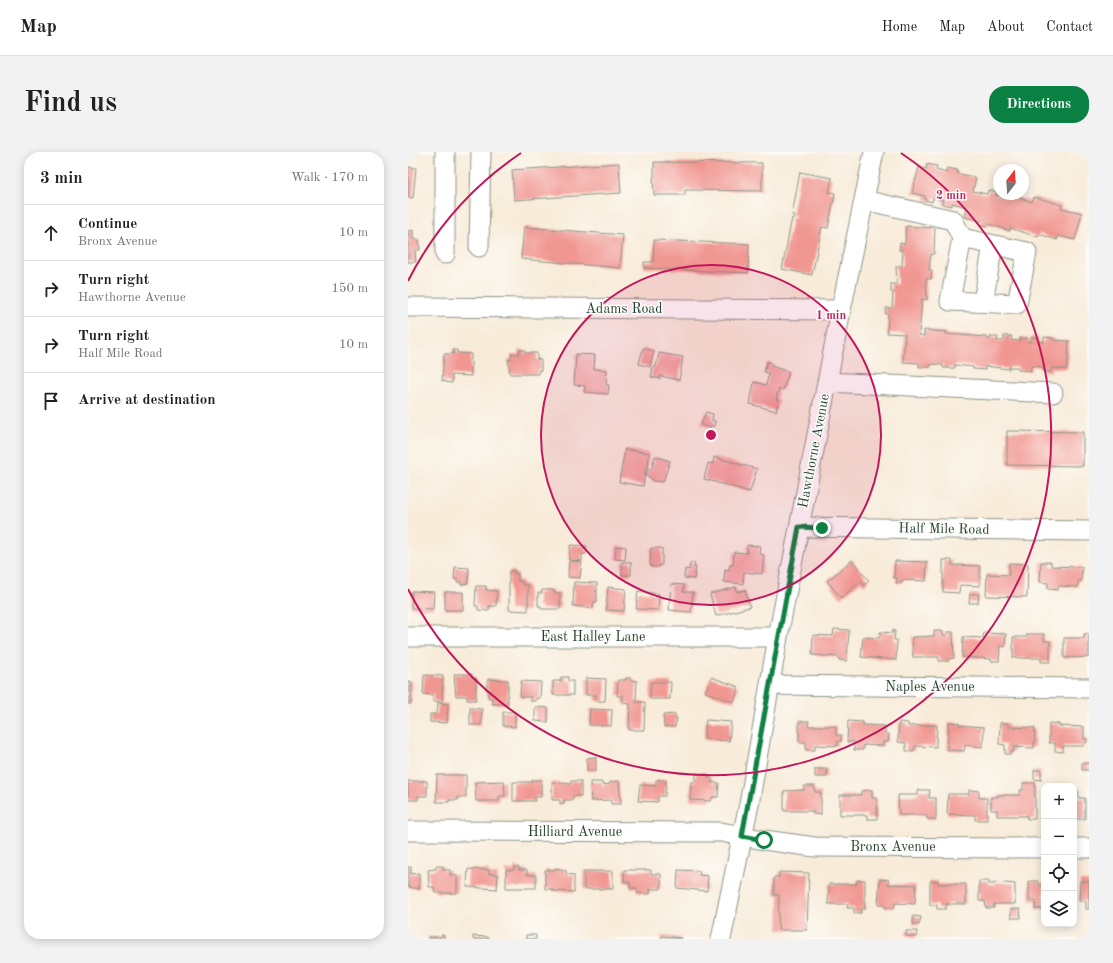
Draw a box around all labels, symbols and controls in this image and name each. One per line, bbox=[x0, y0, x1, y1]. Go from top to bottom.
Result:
text: Map bbox=[20, 18, 57, 37]
text: Home bbox=[882, 20, 917, 34]
text: Map bbox=[939, 20, 965, 34]
text: About bbox=[987, 20, 1024, 34]
text: Contact bbox=[1046, 20, 1093, 34]
button: Directions bbox=[989, 86, 1089, 123]
text: Find us bbox=[24, 90, 117, 118]
north arrow bbox=[993, 164, 1029, 200]
text: 3 min bbox=[40, 170, 83, 187]
text: Walk · 170 m bbox=[291, 171, 368, 184]
text: 2 min bbox=[936, 190, 966, 202]
text: Continue bbox=[78, 217, 137, 232]
icon: ahead bbox=[40, 222, 62, 244]
text: 10 m bbox=[339, 226, 368, 239]
text: Bronx Avenue bbox=[78, 235, 157, 248]
text: Turn right bbox=[78, 273, 149, 288]
icon: right bbox=[40, 278, 62, 300]
text: 150 m bbox=[331, 282, 368, 295]
text: Hawthorne Avenue bbox=[78, 291, 186, 304]
street label: Adams Road bbox=[585, 302, 663, 316]
text: 1 min bbox=[816, 310, 846, 322]
text: Turn right bbox=[78, 329, 149, 344]
icon: right bbox=[40, 334, 62, 356]
text: 10 m bbox=[339, 338, 368, 351]
text: Half Mile Road bbox=[78, 347, 163, 360]
icon: arrive bbox=[40, 390, 62, 412]
text: Arrive at destination bbox=[78, 393, 216, 408]
street label: Hawthorne Avenue bbox=[796, 393, 832, 509]
centre of rings bbox=[704, 428, 718, 442]
route end bbox=[813, 519, 831, 537]
street label: Half Mile Road bbox=[898, 521, 990, 537]
street label: East Halley Lane bbox=[540, 630, 646, 644]
street label: Naples Avenue bbox=[885, 680, 975, 694]
map controls bbox=[1041, 783, 1077, 927]
button: + bbox=[1041, 783, 1077, 819]
button: − bbox=[1041, 819, 1077, 855]
street label: Hilliard Avenue bbox=[528, 825, 622, 839]
route start bbox=[755, 831, 773, 849]
street label: Bronx Avenue bbox=[850, 840, 936, 854]
button: locate bbox=[1041, 855, 1077, 891]
button: layers bbox=[1041, 891, 1077, 927]

